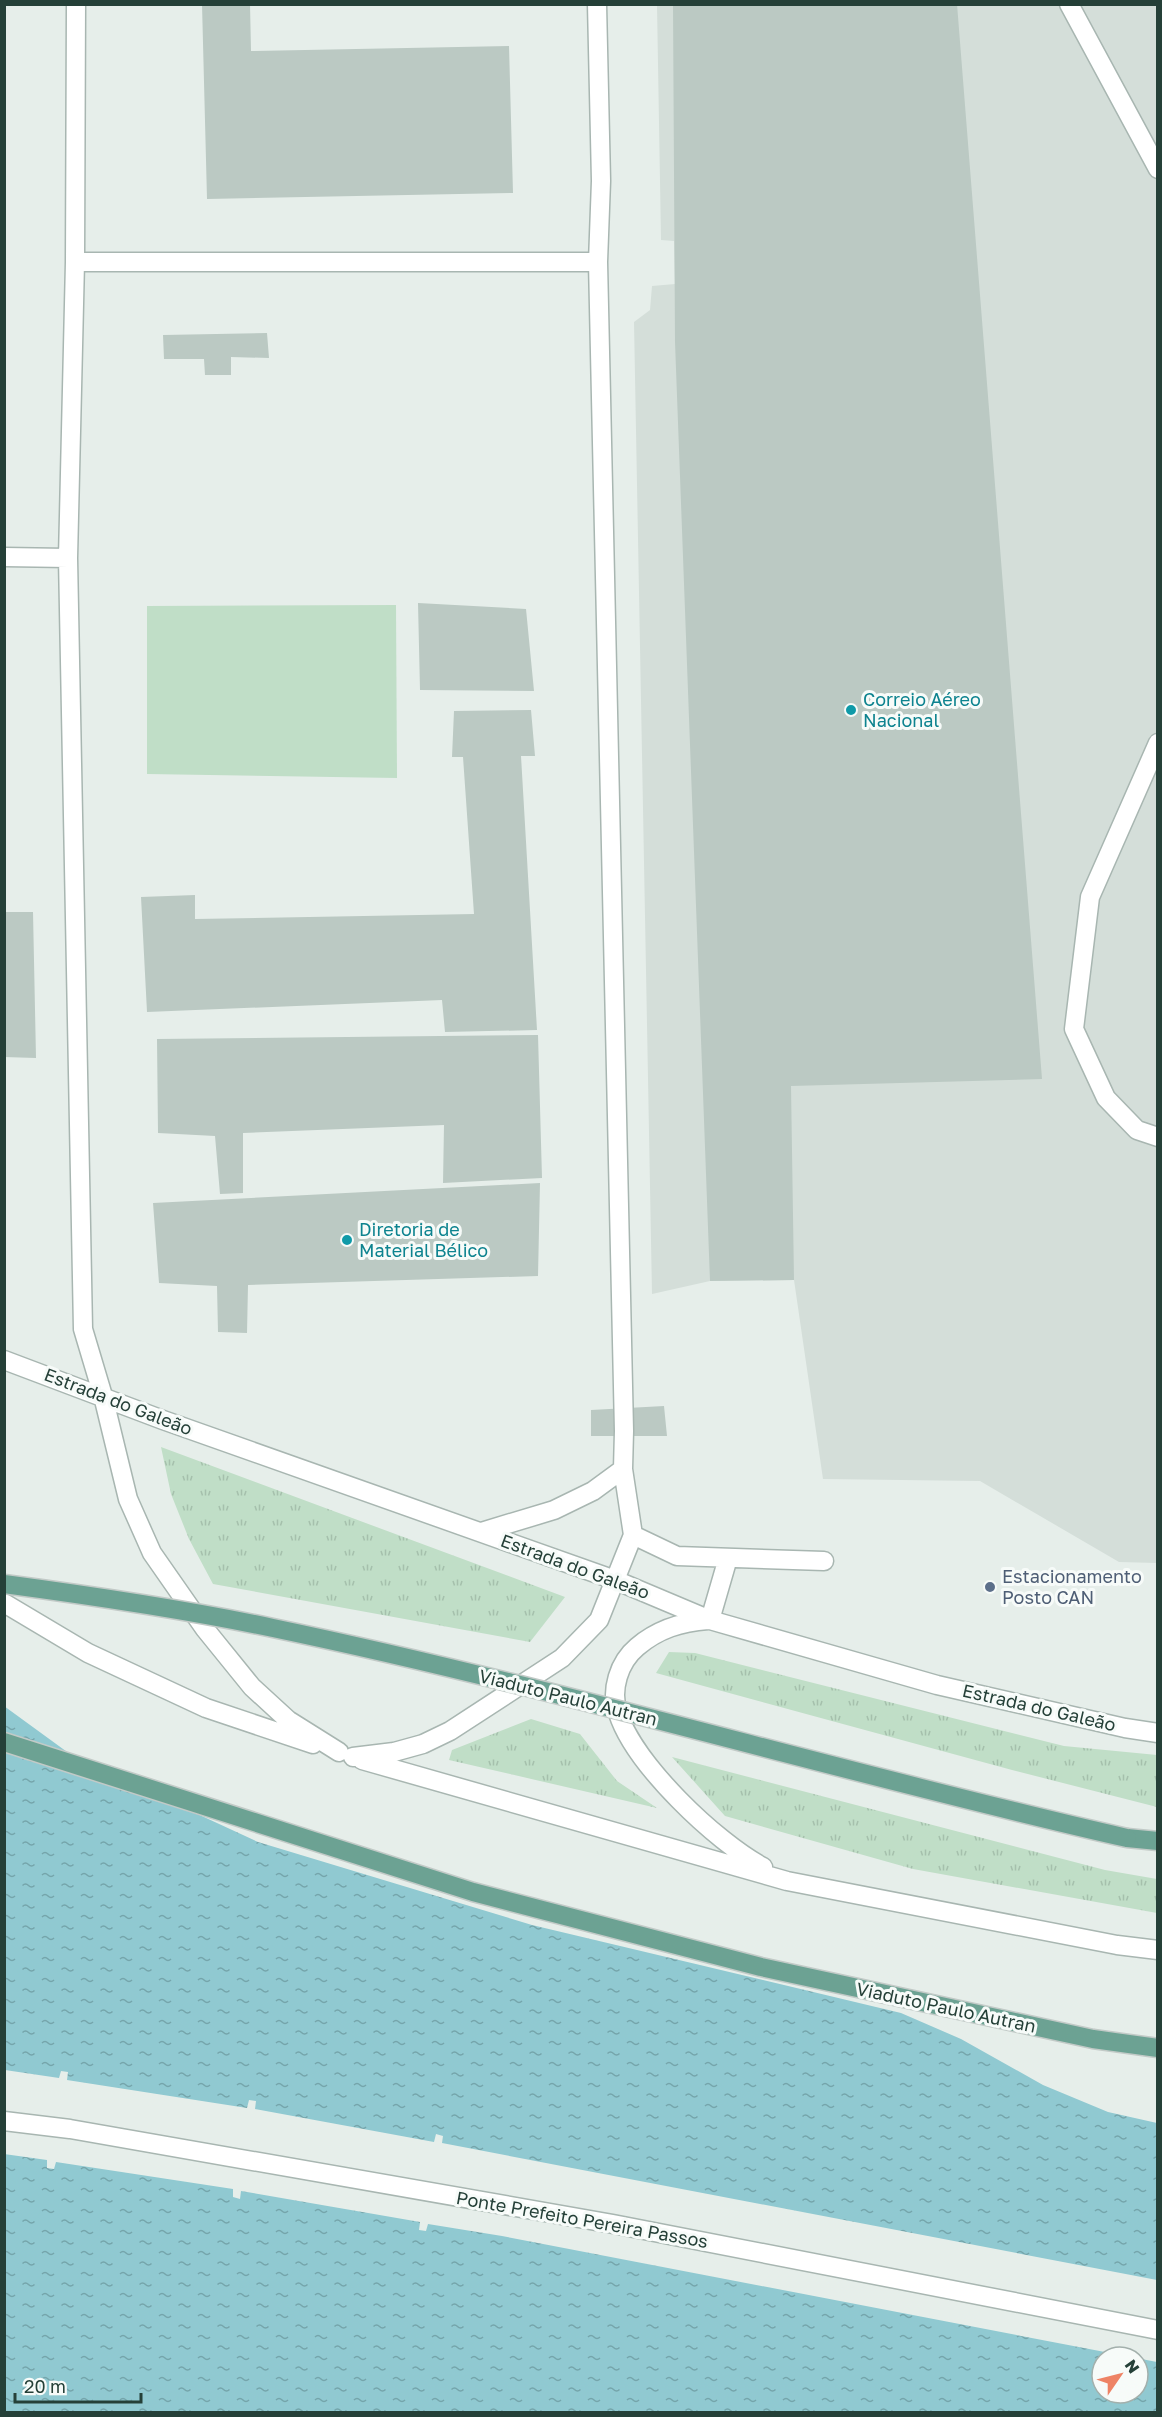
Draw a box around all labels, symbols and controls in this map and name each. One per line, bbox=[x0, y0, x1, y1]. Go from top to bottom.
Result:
place label: Correio Aéreo Nacional bbox=[863, 688, 981, 731]
marker: Correio Aéreo Nacional bbox=[844, 703, 858, 717]
place label: Diretoria de Material Bélico bbox=[359, 1218, 488, 1261]
marker: Diretoria de Material Bélico bbox=[340, 1233, 354, 1247]
street label: Estrada do Galeão bbox=[41, 1363, 195, 1439]
street label: Estrada do Galeão bbox=[498, 1529, 653, 1603]
place label: Estacionamento Posto CAN bbox=[1002, 1565, 1142, 1608]
marker: Estacionamento Posto CAN bbox=[983, 1580, 997, 1594]
street label: Viaduto Paulo Autran bbox=[477, 1664, 660, 1730]
street label: Estrada do Galeão bbox=[960, 1679, 1118, 1735]
street label: Viaduto Paulo Autran bbox=[854, 1977, 1038, 2037]
street label: Ponte Prefeito Pereira Passos bbox=[455, 2186, 710, 2252]
north arrow bbox=[1090, 2345, 1150, 2405]
text: N bbox=[1121, 2356, 1144, 2377]
scale bar bbox=[15, 2366, 141, 2404]
text: 20 m bbox=[24, 2375, 66, 2397]

